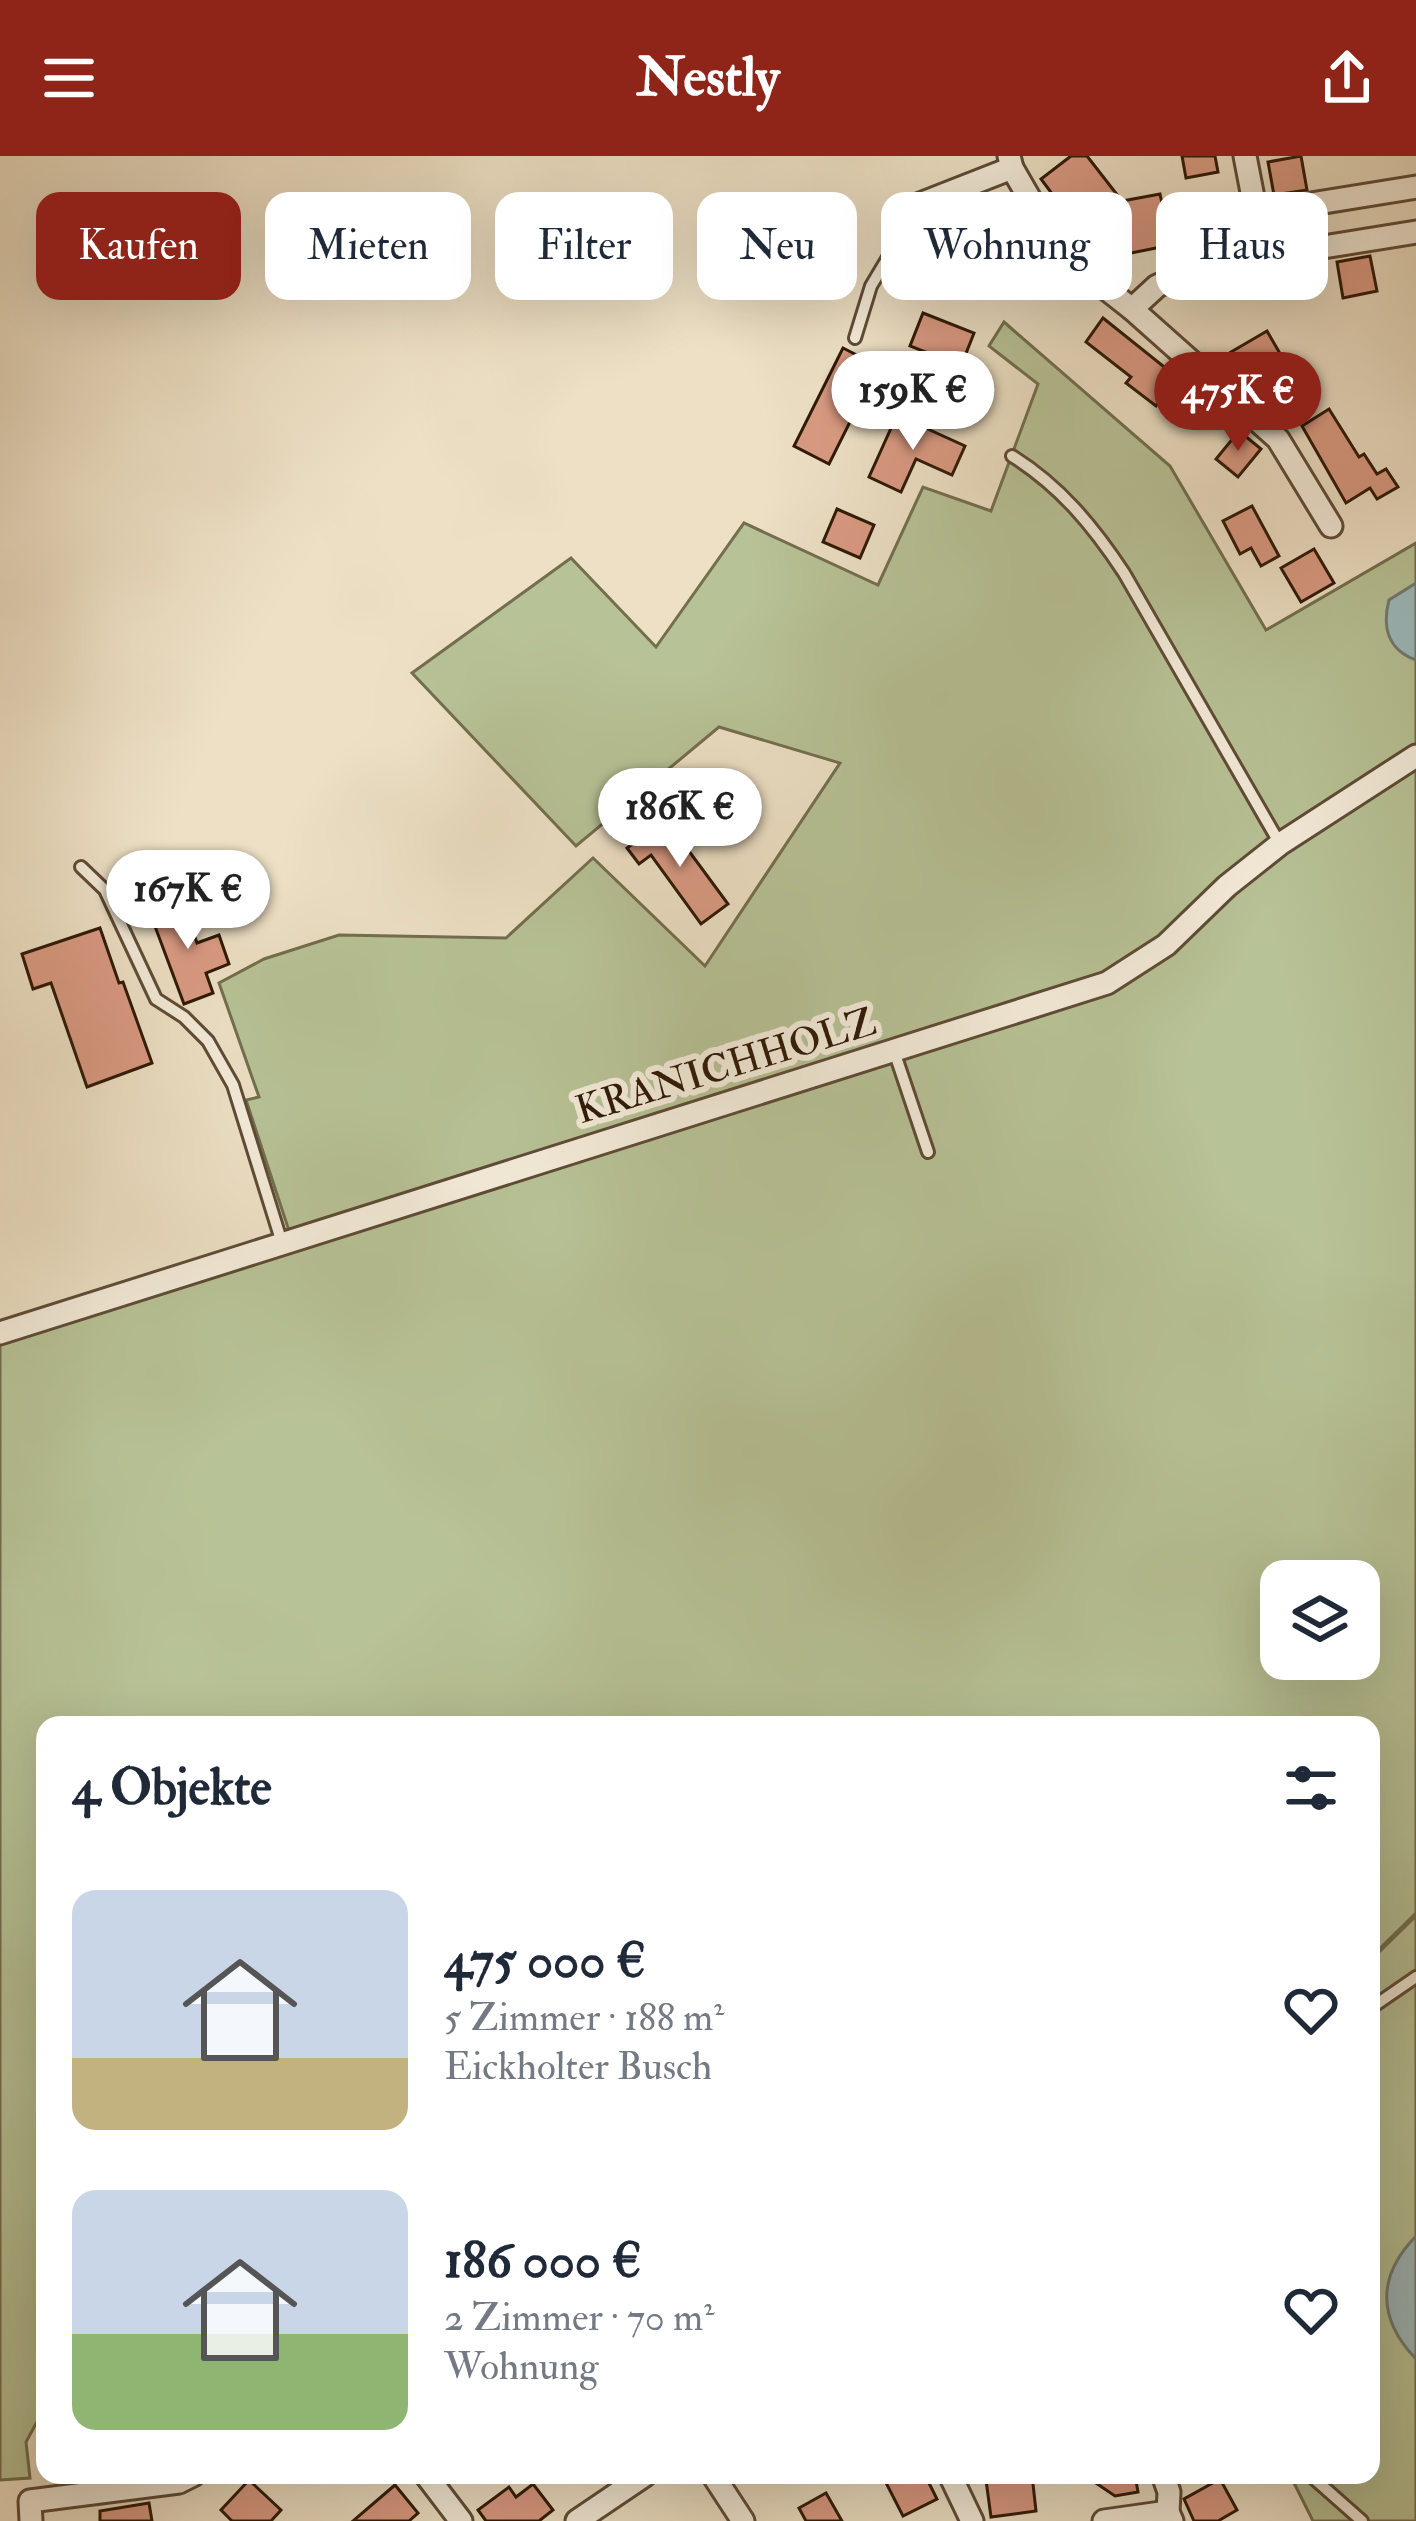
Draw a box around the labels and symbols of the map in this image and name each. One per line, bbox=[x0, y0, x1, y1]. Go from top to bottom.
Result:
pin: 159K € bbox=[815, 351, 1011, 453]
pin: 475K € bbox=[1140, 352, 1336, 454]
pin: 186K € bbox=[582, 768, 778, 870]
pin: 167K € bbox=[90, 850, 286, 952]
street label: KRANICHHOLZ bbox=[570, 997, 882, 1135]

